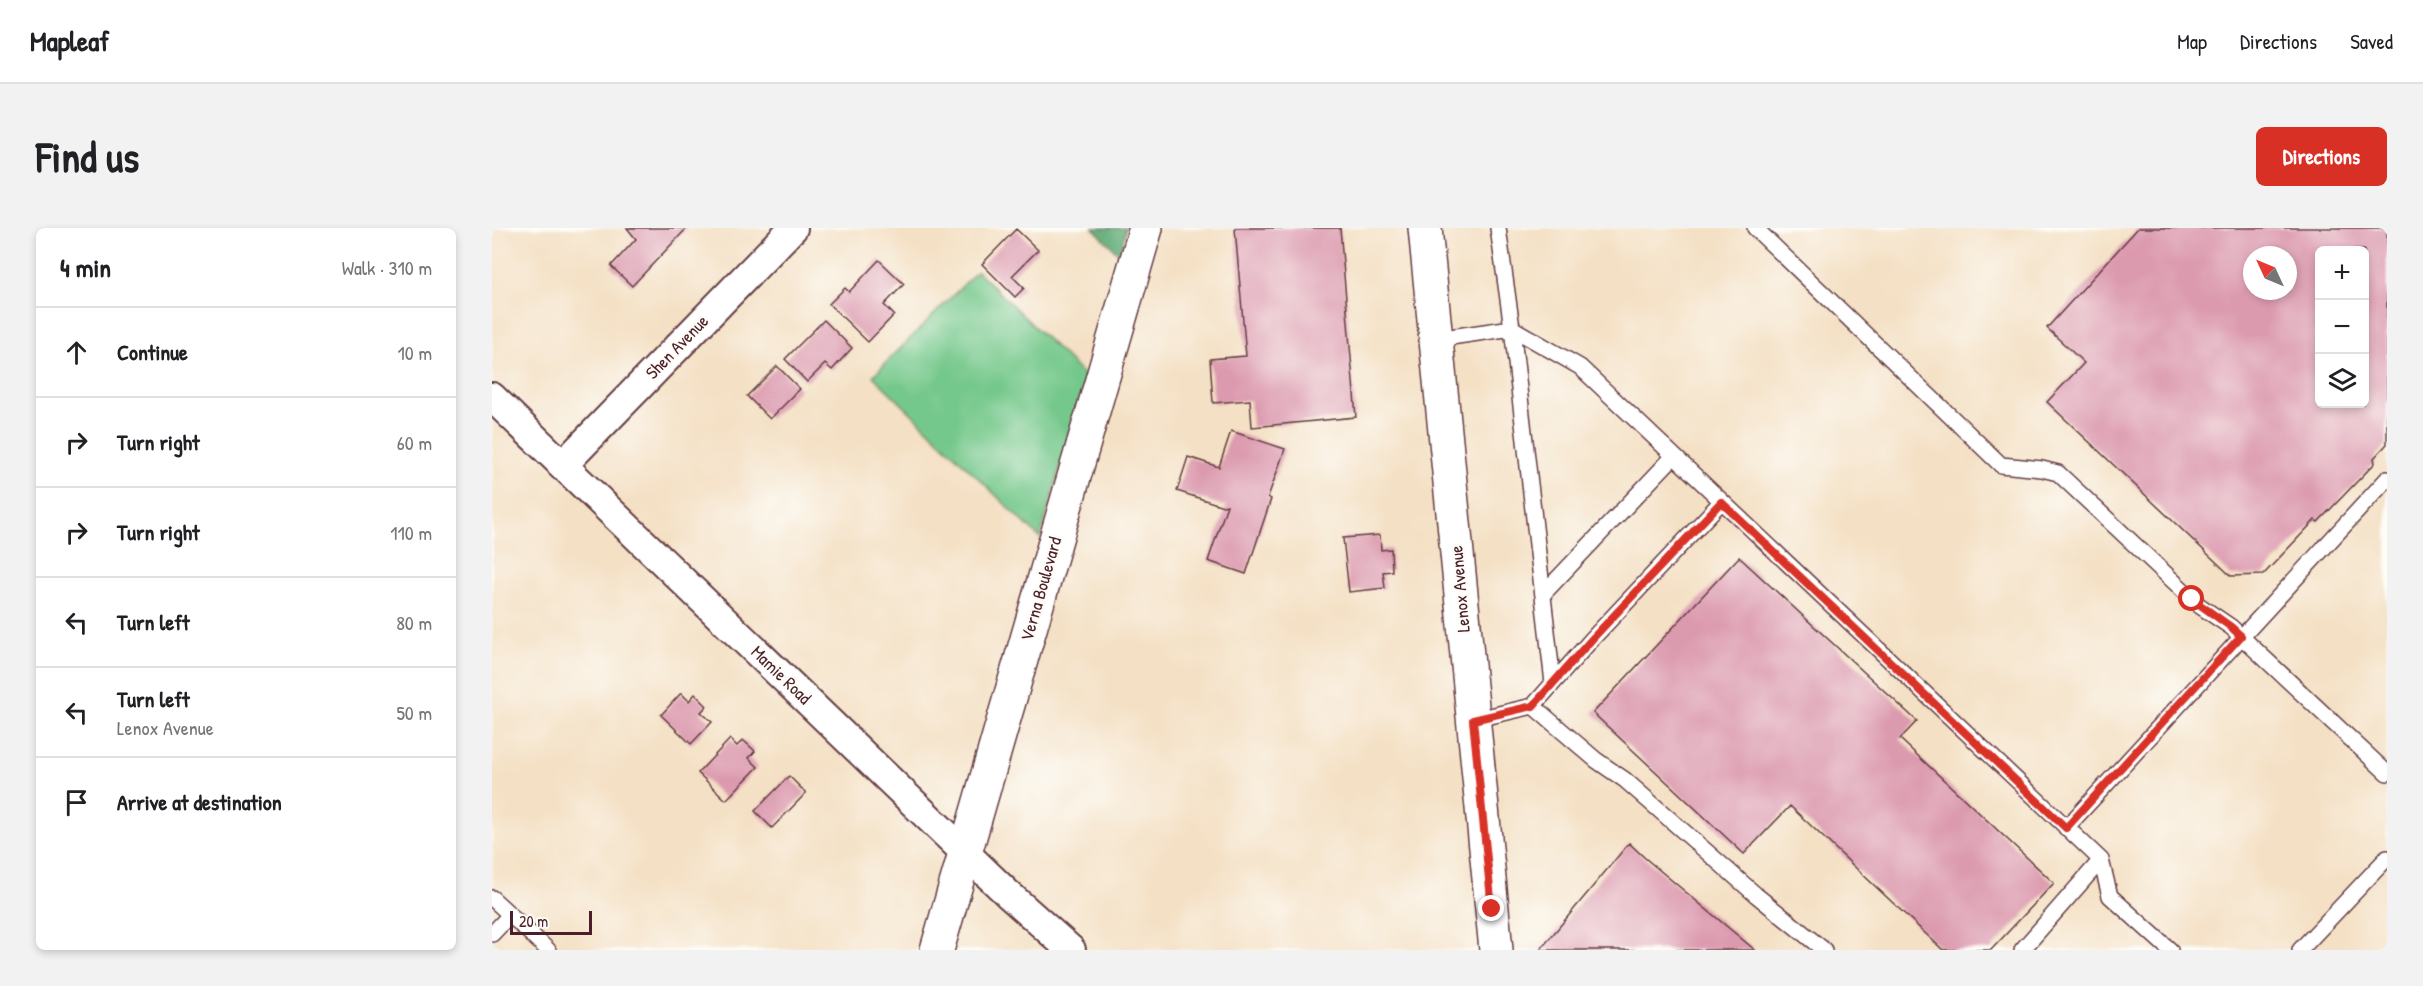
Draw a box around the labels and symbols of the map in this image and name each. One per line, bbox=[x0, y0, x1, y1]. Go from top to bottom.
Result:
north arrow bbox=[2243, 246, 2297, 300]
street label: Shen Avenue bbox=[640, 309, 714, 384]
street label: Verna Boulevard bbox=[1014, 534, 1067, 644]
street label: Lenox Avenue bbox=[1443, 545, 1476, 634]
route start bbox=[2178, 585, 2204, 611]
street label: Mamie Road bbox=[746, 640, 817, 710]
route end bbox=[1478, 895, 1504, 921]
scale bar bbox=[510, 908, 592, 936]

